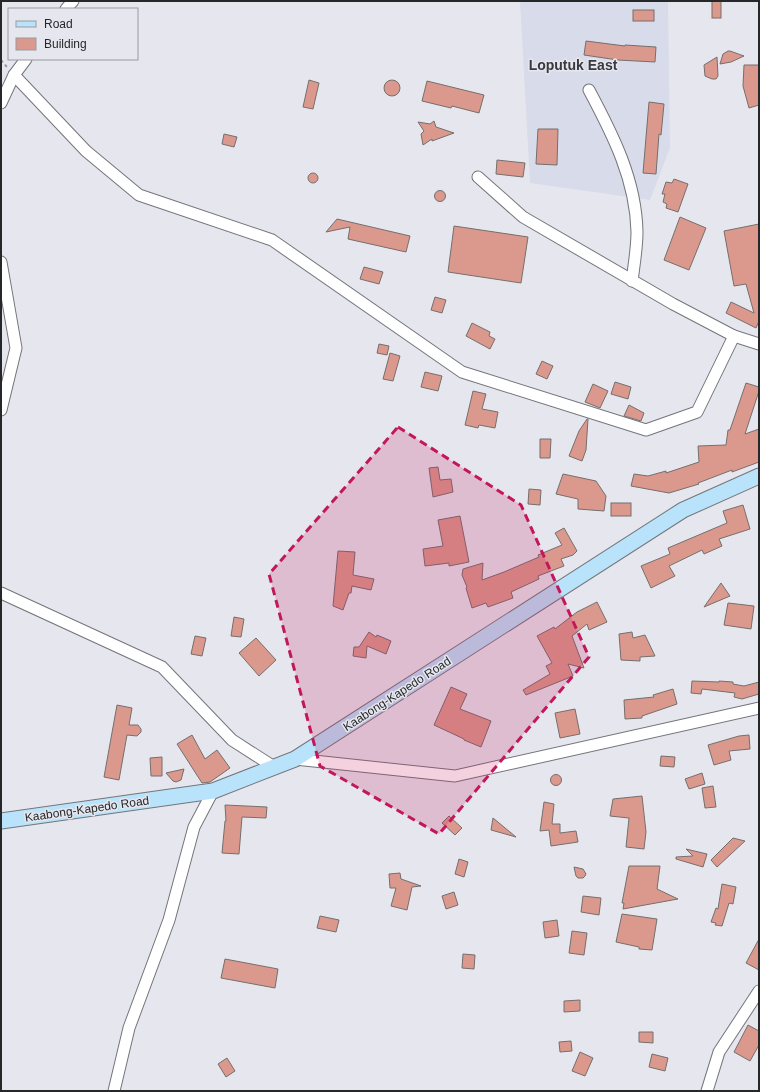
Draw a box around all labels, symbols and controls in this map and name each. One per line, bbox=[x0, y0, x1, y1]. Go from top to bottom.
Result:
legend bbox=[8, 8, 138, 60]
text: Road bbox=[44, 17, 73, 31]
text: Building bbox=[44, 37, 87, 51]
district label: Loputuk East bbox=[529, 57, 618, 73]
street label: Kaabong-Kapedo Road bbox=[341, 654, 453, 734]
street label: Kaabong-Kapedo Road bbox=[24, 793, 150, 825]

